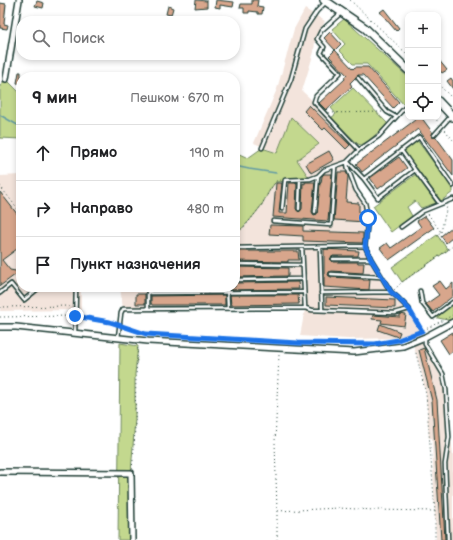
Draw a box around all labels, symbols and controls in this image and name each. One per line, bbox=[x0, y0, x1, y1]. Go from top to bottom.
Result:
map controls bbox=[405, 12, 441, 120]
button: + bbox=[405, 12, 441, 48]
search box bbox=[16, 16, 240, 60]
icon: search bbox=[30, 27, 52, 49]
text: Поиск bbox=[62, 29, 105, 48]
button: − bbox=[405, 48, 441, 84]
button: locate bbox=[405, 84, 441, 120]
text: 9 мин bbox=[32, 88, 77, 108]
text: Пешком · 670 m bbox=[130, 90, 224, 106]
icon: ahead bbox=[32, 142, 54, 164]
text: Прямо bbox=[70, 143, 117, 162]
text: 190 m bbox=[190, 145, 224, 161]
icon: right bbox=[32, 198, 54, 220]
text: Направо bbox=[70, 199, 133, 218]
text: 480 m bbox=[187, 201, 224, 217]
route start bbox=[359, 209, 377, 227]
icon: arrive bbox=[32, 254, 54, 276]
text: Пункт назначения bbox=[70, 255, 201, 274]
route end bbox=[66, 307, 84, 325]

